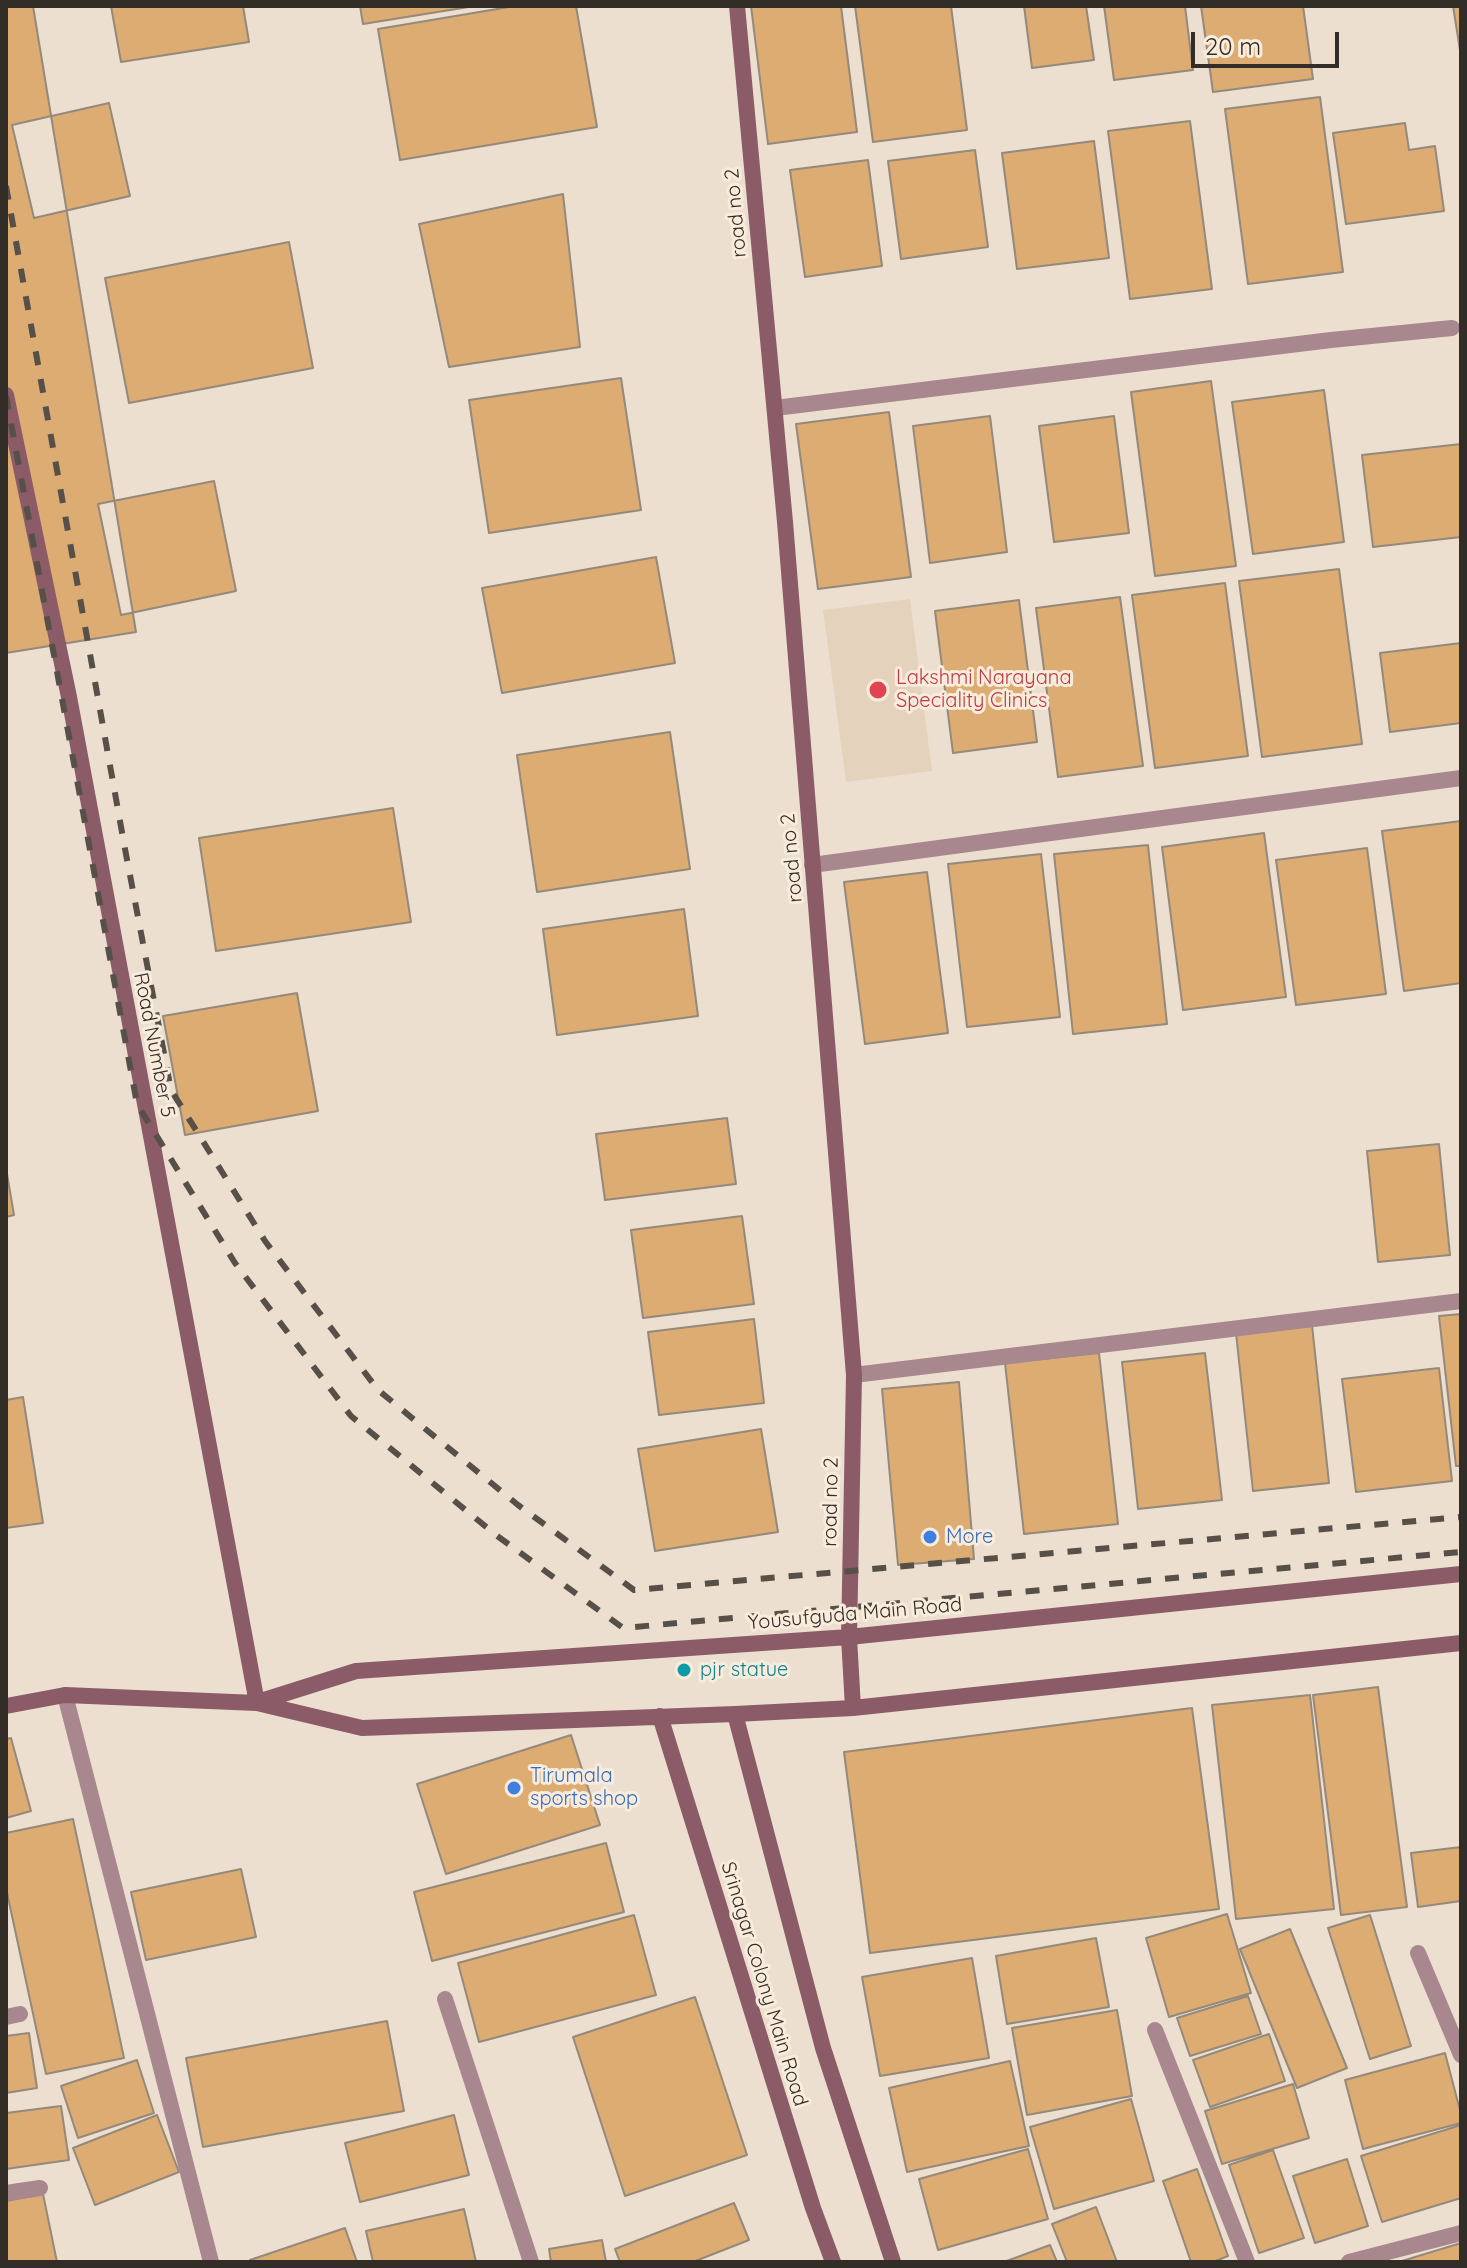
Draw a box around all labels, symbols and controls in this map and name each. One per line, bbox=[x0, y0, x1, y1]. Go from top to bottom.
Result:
scale bar bbox=[1195, 16, 1343, 66]
text: 20 m bbox=[1205, 31, 1261, 61]
street label: road no 2 bbox=[720, 168, 752, 258]
place label: Lakshmi Narayana Speciality Clinics bbox=[896, 666, 1071, 713]
marker: Lakshmi Narayana Speciality Clinics bbox=[867, 679, 889, 701]
street label: road no 2 bbox=[776, 813, 808, 903]
street label: Road Number 5 bbox=[128, 971, 180, 1119]
street label: road no 2 bbox=[818, 1457, 844, 1547]
place label: More bbox=[946, 1525, 993, 1549]
marker: More bbox=[921, 1528, 939, 1546]
street label: Yousufguda Main Road bbox=[747, 1593, 963, 1635]
place label: pjr statue bbox=[700, 1658, 788, 1682]
marker: pjr statue bbox=[675, 1661, 693, 1679]
place label: Tirumala sports shop bbox=[530, 1764, 638, 1811]
marker: Tirumala sports shop bbox=[505, 1779, 523, 1797]
street label: Srinagar Colony Main Road bbox=[715, 1859, 813, 2109]

